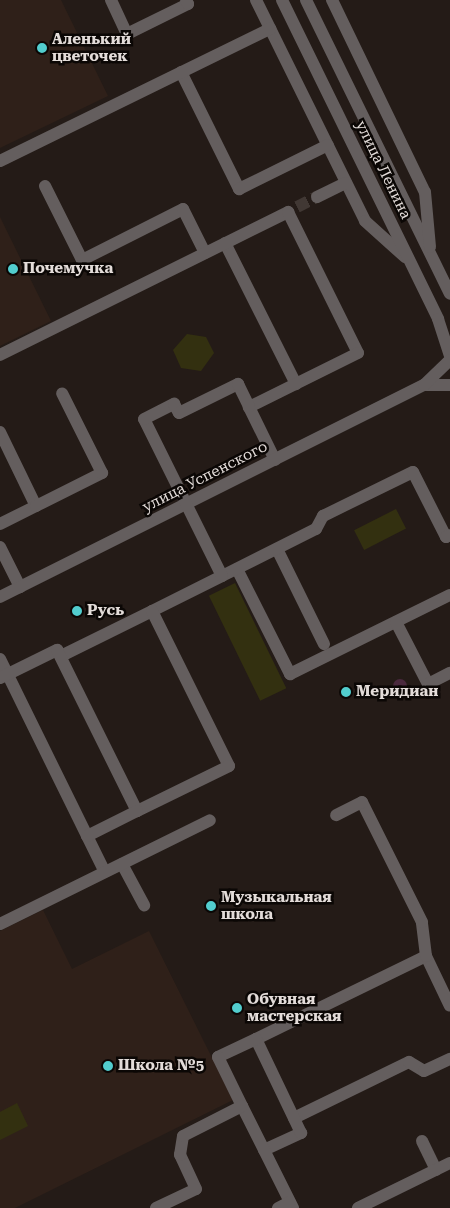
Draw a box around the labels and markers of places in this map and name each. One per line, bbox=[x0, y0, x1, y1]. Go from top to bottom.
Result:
place label: Аленький цветочек bbox=[52, 30, 131, 65]
marker: Аленький цветочек bbox=[36, 42, 48, 54]
place label: Почемучка bbox=[23, 260, 113, 278]
marker: Почемучка bbox=[7, 263, 19, 275]
place label: Русь bbox=[87, 602, 124, 620]
marker: Русь bbox=[71, 605, 83, 617]
place label: Меридиан bbox=[356, 683, 438, 701]
marker: Меридиан bbox=[340, 686, 352, 698]
place label: Музыкальная школа bbox=[221, 888, 332, 923]
marker: Музыкальная школа bbox=[205, 900, 217, 912]
place label: Обувная мастерская bbox=[247, 990, 341, 1025]
marker: Обувная мастерская bbox=[231, 1002, 243, 1014]
place label: Школа №5 bbox=[118, 1057, 204, 1075]
marker: Школа №5 bbox=[102, 1060, 114, 1072]

